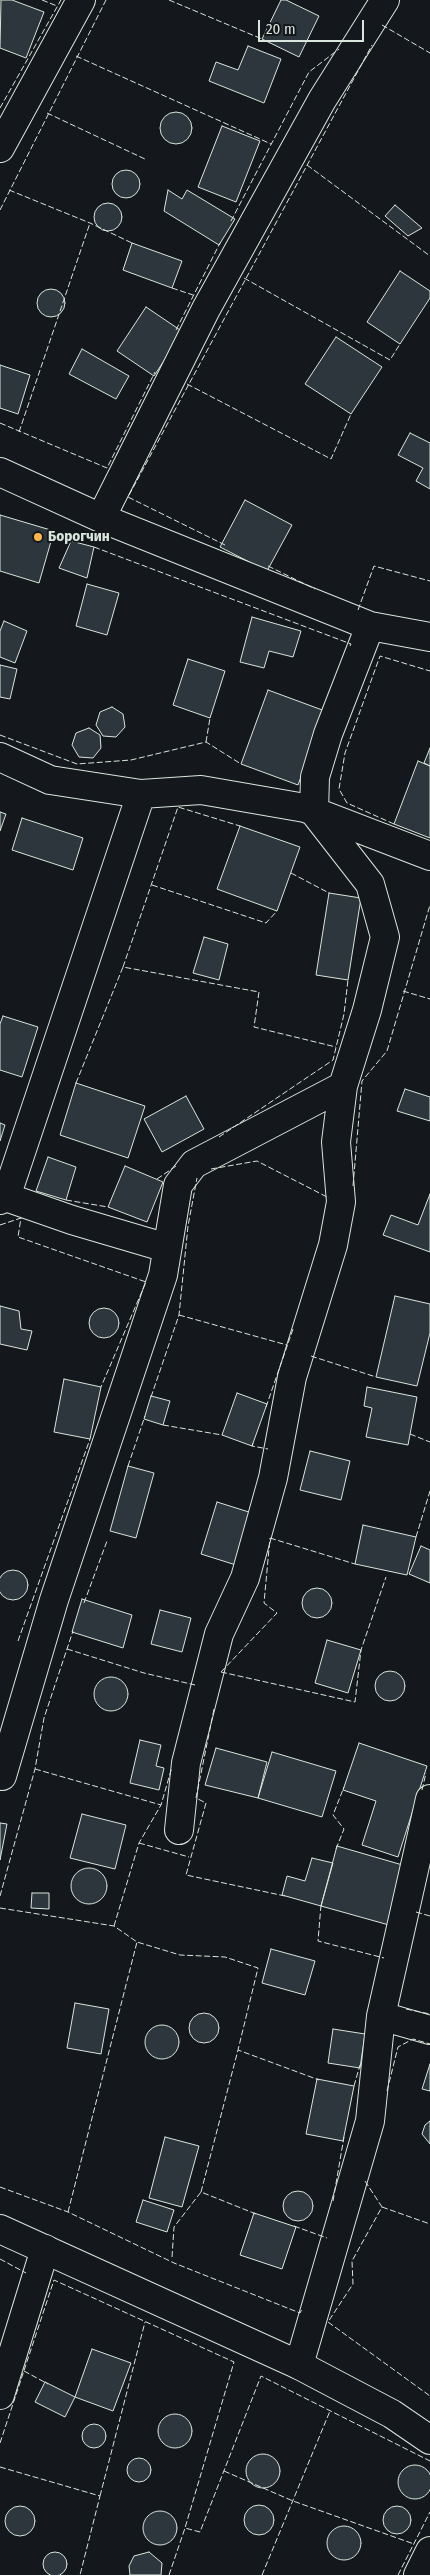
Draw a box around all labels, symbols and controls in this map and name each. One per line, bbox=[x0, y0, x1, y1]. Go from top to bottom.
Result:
scale bar bbox=[260, 10, 366, 42]
text: 20 m bbox=[266, 20, 296, 38]
place label: Борогчин bbox=[48, 528, 110, 546]
marker: Борогчин bbox=[32, 531, 44, 543]

